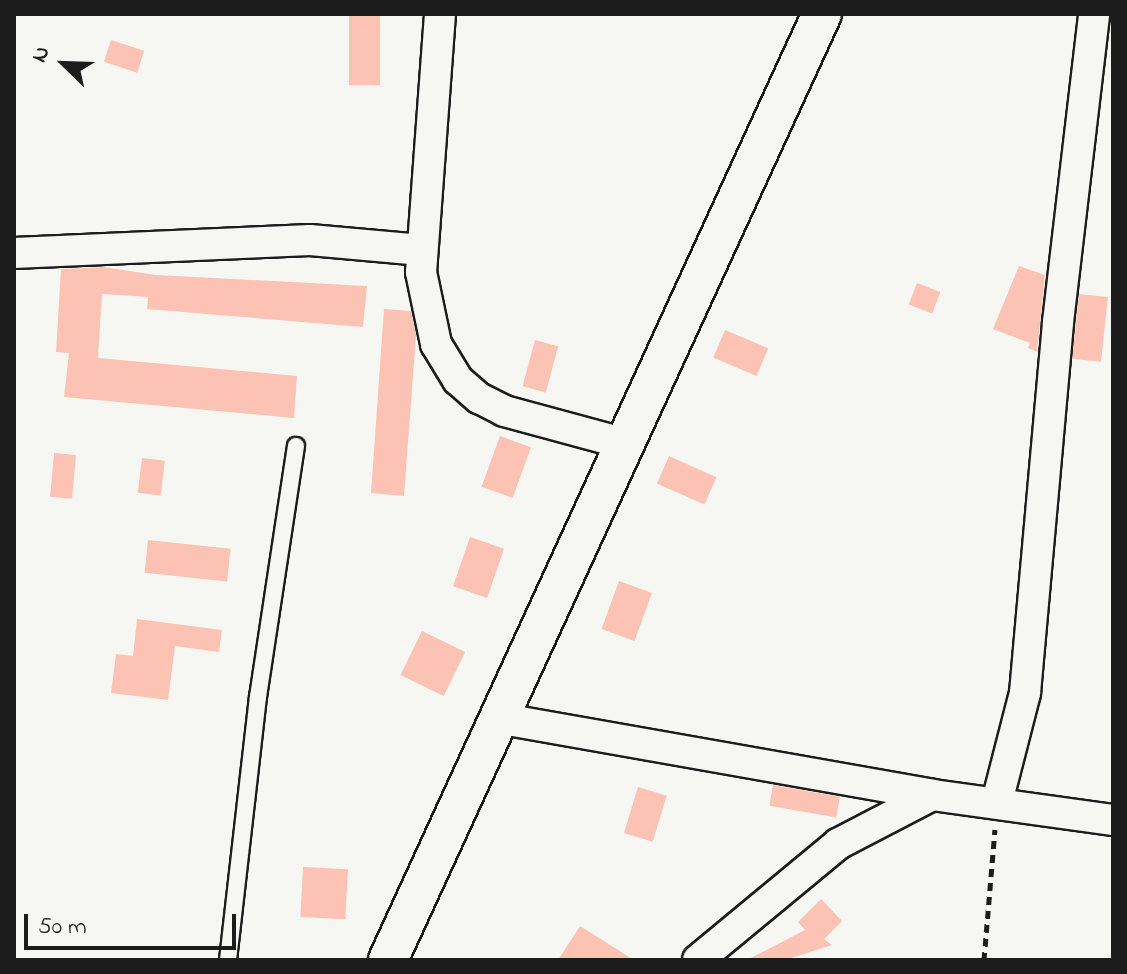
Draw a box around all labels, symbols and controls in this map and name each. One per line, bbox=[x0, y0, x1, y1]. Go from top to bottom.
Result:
north arrow bbox=[24, 24, 104, 104]
text: N bbox=[24, 42, 60, 68]
scale bar bbox=[28, 898, 240, 948]
text: 50 m bbox=[38, 910, 87, 945]

